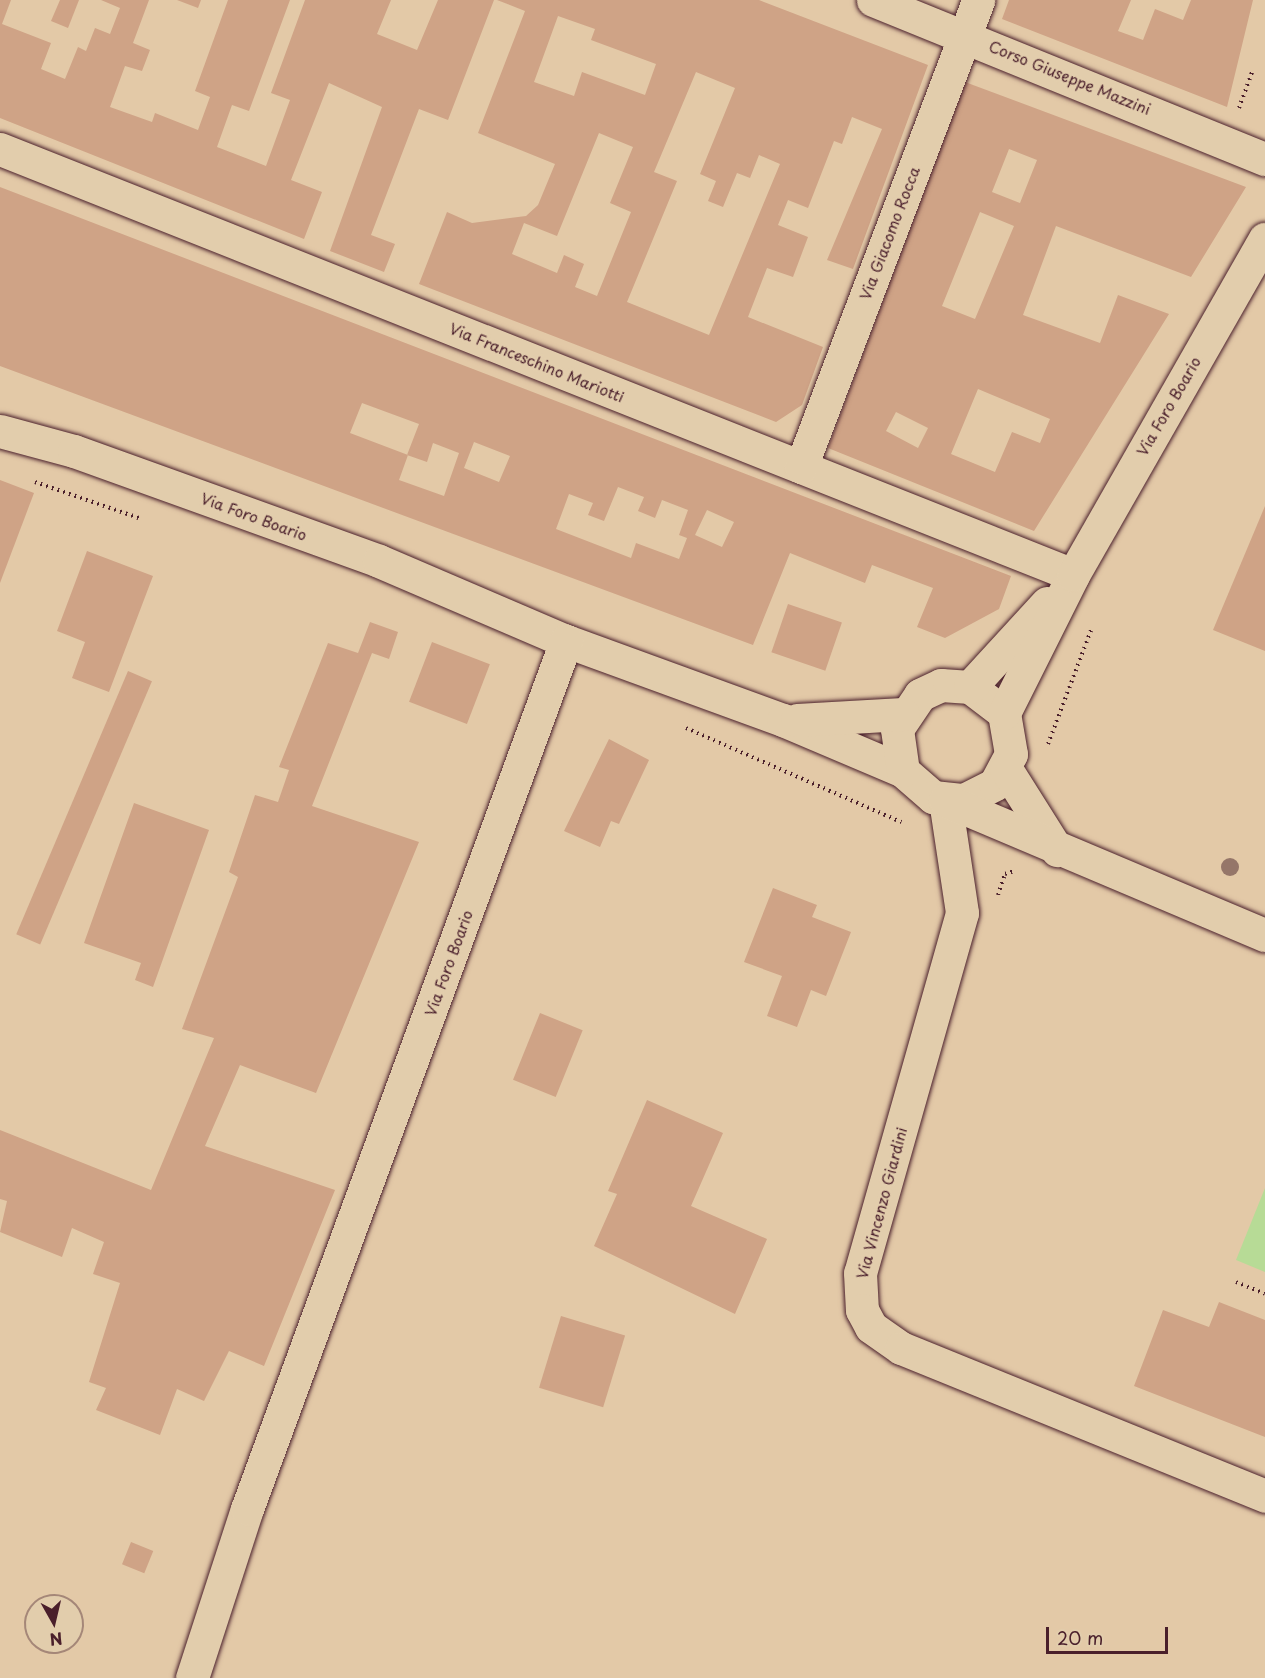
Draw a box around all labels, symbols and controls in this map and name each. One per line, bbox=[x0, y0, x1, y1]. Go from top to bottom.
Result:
street label: Corso Giuseppe Mazzini bbox=[986, 36, 1154, 118]
street label: Via Giacomo Rocca bbox=[855, 164, 923, 302]
street label: Via Franceschino Mariotti bbox=[448, 319, 626, 405]
street label: Via Foro Boario bbox=[1132, 353, 1204, 459]
street label: Via Foro Boario bbox=[198, 488, 310, 544]
street label: Via Foro Boario bbox=[420, 907, 476, 1019]
street label: Via Vincenzo Giardini bbox=[852, 1126, 910, 1280]
north arrow bbox=[24, 1594, 84, 1654]
scale bar bbox=[1049, 1615, 1170, 1653]
text: 20 m bbox=[1057, 1624, 1103, 1651]
text: N bbox=[48, 1627, 64, 1653]

